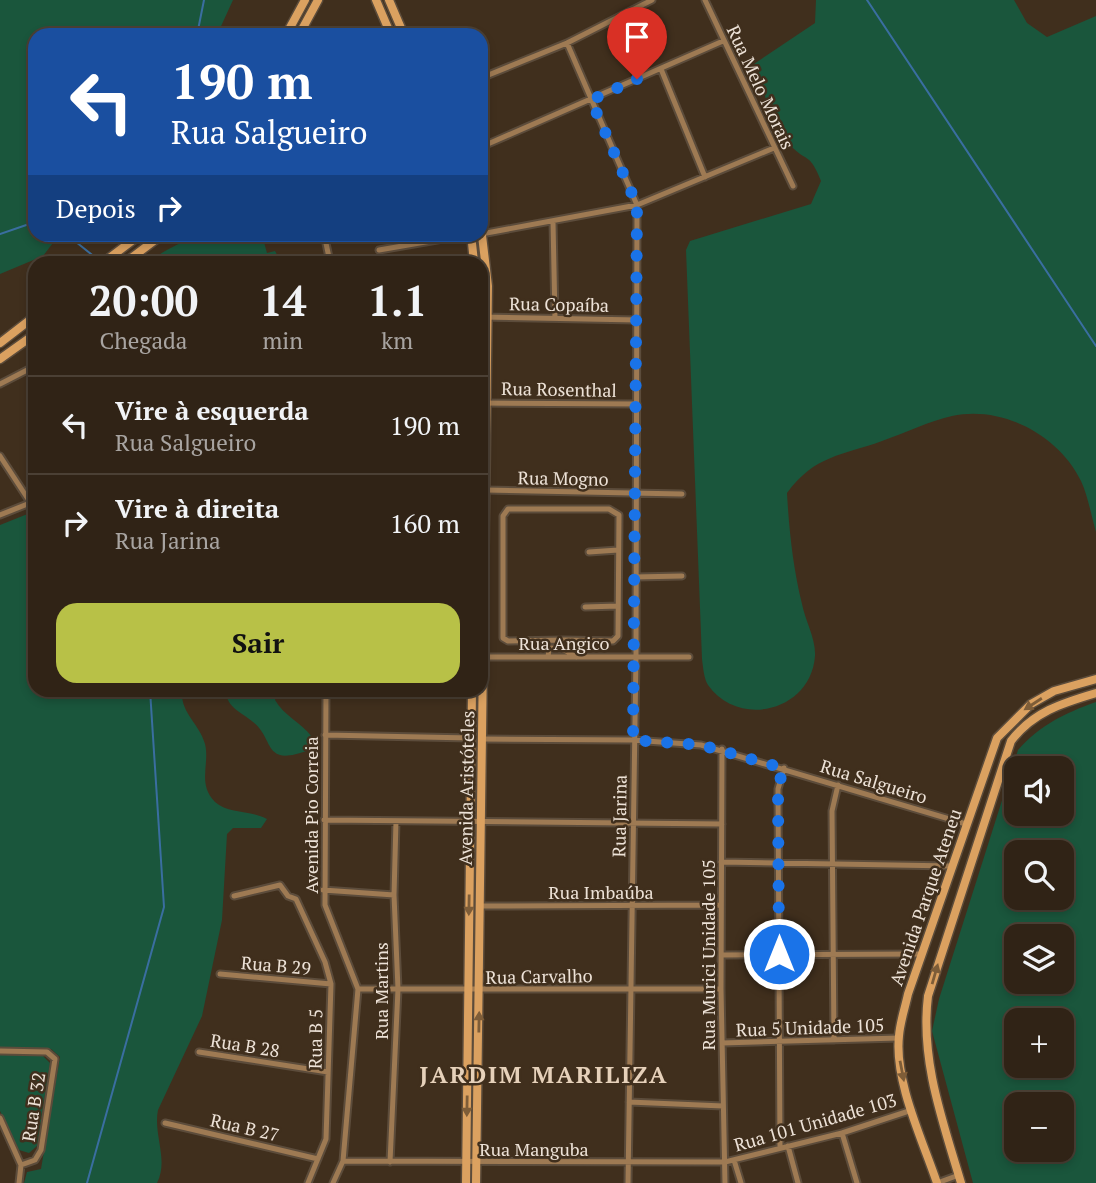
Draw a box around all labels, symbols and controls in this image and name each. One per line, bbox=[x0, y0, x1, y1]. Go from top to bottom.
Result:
pin bbox=[607, 7, 667, 79]
icon: arrive bbox=[618, 18, 656, 56]
street label: Rua Melo Morais bbox=[722, 21, 800, 153]
text: 190 m bbox=[171, 48, 313, 113]
icon: left bbox=[56, 56, 147, 147]
text: Rua Salgueiro bbox=[171, 111, 368, 153]
icon: right bbox=[150, 189, 188, 227]
text: Depois bbox=[56, 191, 136, 225]
text: 20:00 bbox=[89, 272, 198, 328]
text: 14 bbox=[259, 272, 306, 328]
text: 1.1 bbox=[367, 272, 427, 328]
street label: Rua Copaíba bbox=[509, 291, 609, 317]
text: Chegada bbox=[99, 325, 187, 356]
text: min bbox=[262, 325, 303, 356]
text: km bbox=[381, 325, 413, 356]
street label: Rua Rosenthal bbox=[501, 376, 617, 402]
text: Vire à esquerda bbox=[115, 393, 309, 427]
icon: left bbox=[56, 406, 94, 444]
text: 190 m bbox=[390, 408, 460, 442]
text: Rua Salgueiro bbox=[115, 427, 256, 458]
street label: Rua Mogno bbox=[517, 465, 609, 491]
text: Vire à direita bbox=[115, 491, 279, 525]
icon: right bbox=[56, 504, 94, 542]
text: 160 m bbox=[390, 506, 460, 540]
text: Rua Jarina bbox=[115, 525, 221, 556]
button: Sair bbox=[56, 603, 460, 683]
street label: Rua Angico bbox=[519, 631, 609, 655]
one-way arrow bbox=[1023, 697, 1043, 710]
street label: Avenida Aristóteles bbox=[453, 710, 479, 866]
street label: Avenida Pio Correia bbox=[299, 736, 323, 894]
street label: Rua Salgueiro bbox=[818, 753, 930, 809]
map controls bbox=[1004, 756, 1074, 1162]
button: sound bbox=[1004, 756, 1074, 826]
street label: Rua Jarina bbox=[606, 774, 632, 858]
street label: Avenida Parque Ateneu bbox=[883, 805, 967, 989]
button: search bbox=[1004, 840, 1074, 910]
street label: Rua Murici Unidade 105 bbox=[696, 859, 720, 1051]
street label: Rua Imbaúba bbox=[548, 880, 654, 904]
one-way arrow bbox=[463, 894, 475, 916]
position arrow bbox=[742, 917, 816, 991]
button: layers bbox=[1004, 924, 1074, 994]
street label: Rua Martins bbox=[369, 942, 393, 1040]
street label: Rua B 29 bbox=[240, 950, 312, 980]
one-way arrow bbox=[930, 962, 941, 984]
street label: Rua Carvalho bbox=[485, 963, 593, 989]
button: + bbox=[1004, 1008, 1074, 1078]
street label: Rua B 5 bbox=[302, 1009, 328, 1069]
one-way arrow bbox=[473, 1010, 484, 1032]
street label: Rua 5 Unidade 105 bbox=[735, 1012, 885, 1042]
street label: Rua B 28 bbox=[209, 1028, 281, 1062]
district label: JARDIM MARILIZA bbox=[419, 1058, 669, 1090]
one-way arrow bbox=[897, 1060, 908, 1082]
street label: Rua B 32 bbox=[16, 1071, 50, 1143]
street label: Rua 101 Unidade 103 bbox=[731, 1087, 899, 1157]
button: − bbox=[1004, 1092, 1074, 1162]
one-way arrow bbox=[461, 1095, 473, 1117]
street label: Rua B 27 bbox=[208, 1107, 282, 1147]
street label: Rua Manguba bbox=[479, 1137, 589, 1161]

